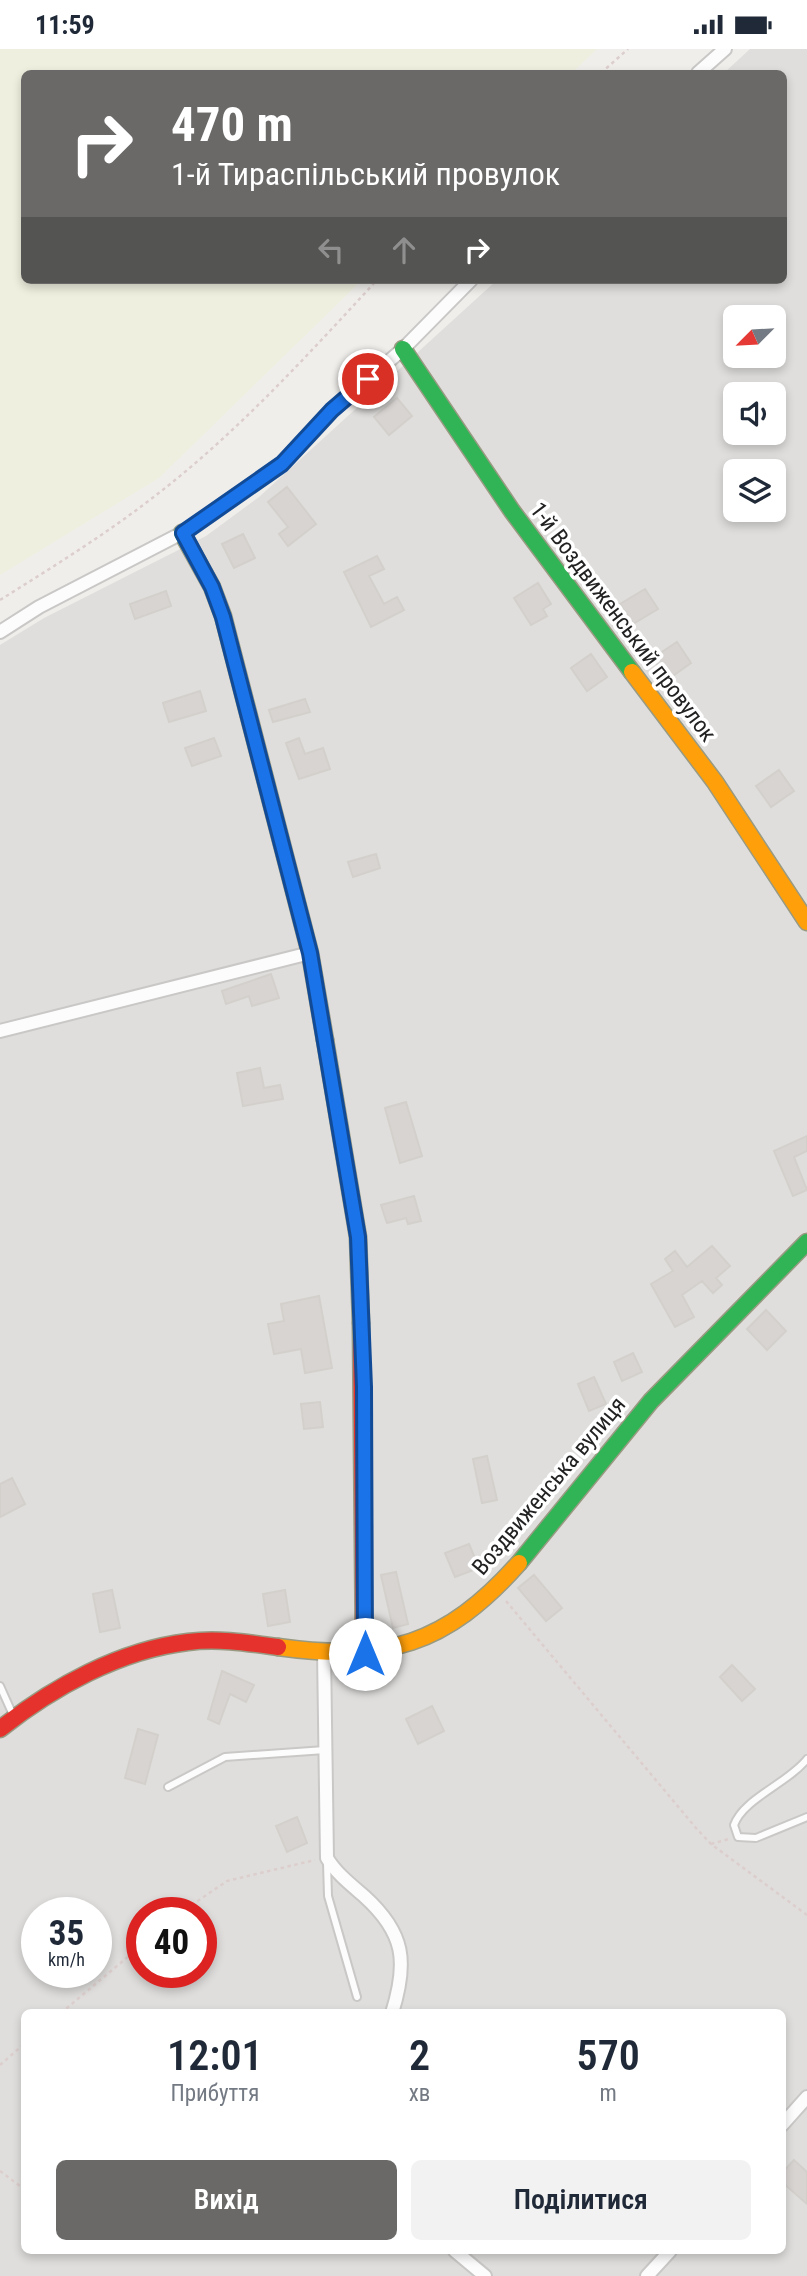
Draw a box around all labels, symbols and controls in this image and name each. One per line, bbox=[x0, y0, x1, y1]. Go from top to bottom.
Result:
text: 11:59 bbox=[35, 10, 95, 40]
text: 470 m bbox=[171, 96, 293, 153]
icon: right bbox=[56, 98, 147, 189]
text: 1-й Тираспільський провулок bbox=[171, 155, 560, 193]
icon: left bbox=[312, 231, 350, 269]
icon: ahead bbox=[385, 231, 423, 269]
icon: right bbox=[458, 231, 496, 269]
north arrow bbox=[723, 305, 786, 367]
map controls bbox=[723, 305, 786, 522]
pin bbox=[338, 349, 398, 409]
icon: arrive bbox=[349, 360, 387, 398]
button: sound bbox=[723, 382, 786, 445]
button: layers bbox=[723, 459, 786, 522]
street label: 1-й Воздвиженський провулок bbox=[524, 497, 722, 747]
street label: Воздвиженська вулиця bbox=[467, 1392, 631, 1580]
position arrow bbox=[328, 1617, 402, 1691]
speed limit sign: 40 bbox=[126, 1897, 217, 1988]
text: 35 bbox=[49, 1913, 84, 1954]
text: km/h bbox=[48, 1949, 85, 1970]
text: 12:01 bbox=[167, 2031, 263, 2080]
text: 2 bbox=[409, 2031, 430, 2080]
text: 570 bbox=[577, 2031, 640, 2080]
text: Прибуття bbox=[171, 2080, 259, 2107]
text: хв bbox=[409, 2080, 430, 2107]
text: m bbox=[600, 2080, 617, 2107]
button: Вихід bbox=[56, 2160, 397, 2240]
button: Поділитися bbox=[411, 2160, 751, 2240]

